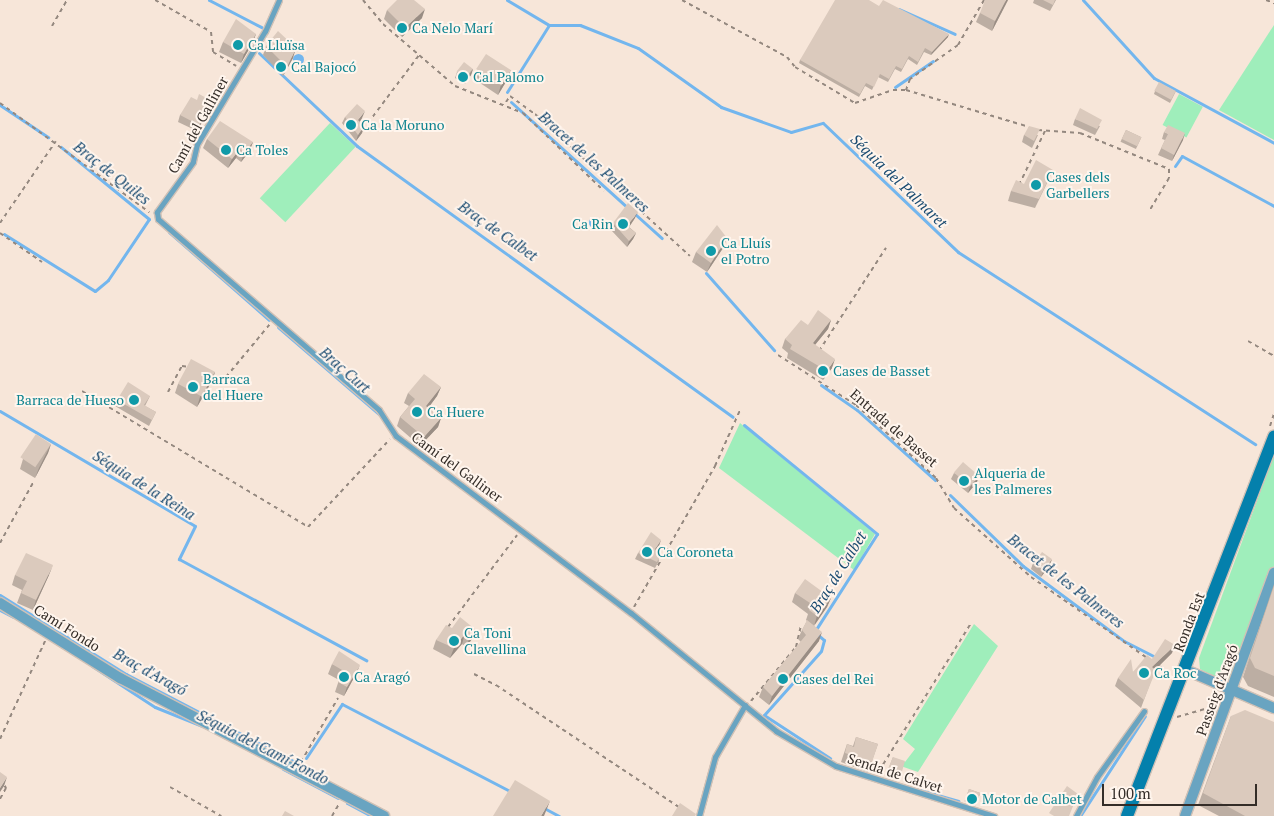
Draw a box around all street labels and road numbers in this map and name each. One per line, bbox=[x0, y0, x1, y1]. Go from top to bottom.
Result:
street label: Camí del Galliner bbox=[164, 74, 232, 176]
street label: Entrada de Basset bbox=[847, 385, 941, 471]
street label: Camí del Galliner bbox=[408, 428, 506, 506]
street label: Ronda Est bbox=[1170, 590, 1208, 654]
street label: Camí Fondo bbox=[31, 601, 103, 655]
street label: Passeig d'Aragó bbox=[1193, 642, 1241, 738]
street label: Senda de Calvet bbox=[845, 750, 945, 796]

